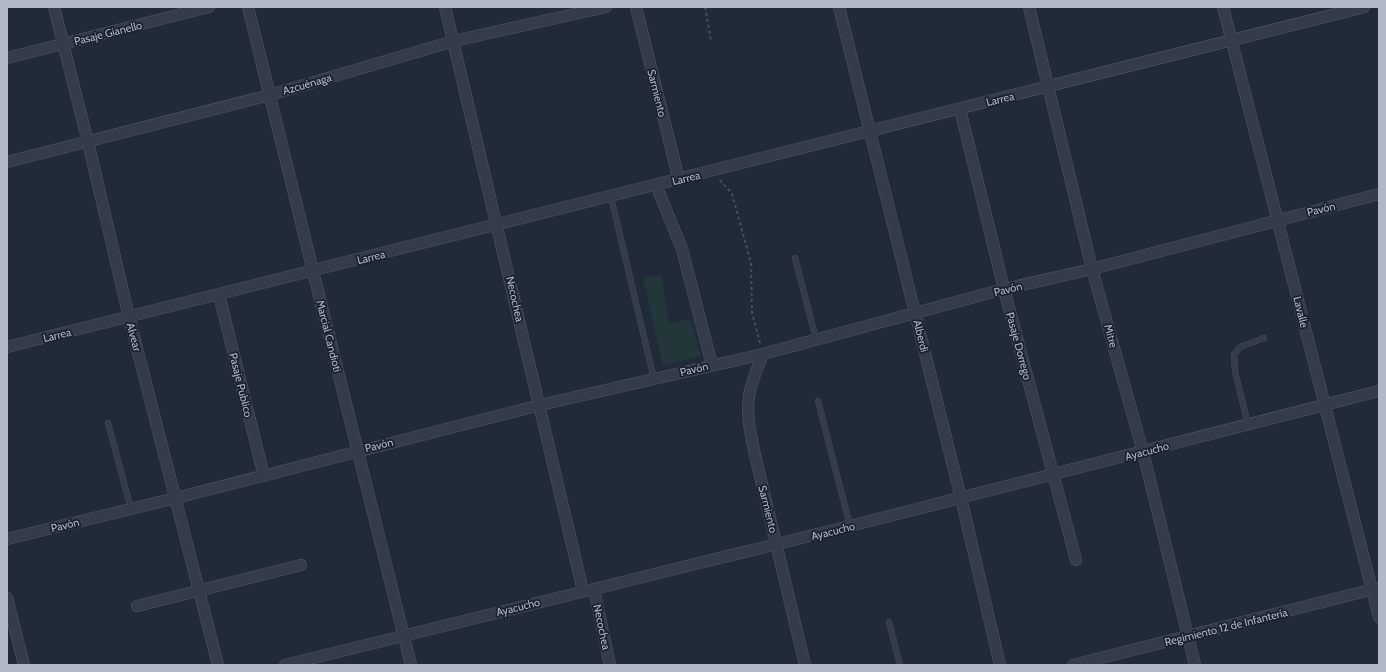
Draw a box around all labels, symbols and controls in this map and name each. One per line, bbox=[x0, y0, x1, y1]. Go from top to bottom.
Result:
street label: Pasaje Gianello bbox=[73, 18, 143, 48]
street label: Sarmiento bbox=[644, 68, 670, 118]
street label: Azcuénaga bbox=[281, 70, 334, 98]
street label: Larrea bbox=[984, 89, 1016, 109]
street label: Larrea bbox=[670, 168, 702, 188]
street label: Pavón bbox=[1305, 199, 1337, 219]
street label: Larrea bbox=[355, 247, 387, 267]
street label: Necochea bbox=[503, 275, 527, 324]
street label: Pavón bbox=[992, 279, 1024, 299]
street label: Lavalle bbox=[1290, 295, 1312, 330]
street label: Marcial Candioti bbox=[313, 298, 345, 374]
street label: Pasaje Dorrego bbox=[1003, 311, 1035, 381]
street label: Alberdi bbox=[910, 318, 932, 354]
street label: Alvear bbox=[123, 321, 145, 353]
street label: Mitre bbox=[1101, 323, 1121, 350]
street label: Larrea bbox=[41, 325, 73, 345]
street label: Pasaje Publico bbox=[226, 351, 256, 419]
street label: Pavón bbox=[678, 359, 710, 379]
street label: Pavón bbox=[363, 435, 395, 455]
street label: Ayacucho bbox=[1124, 438, 1170, 464]
street label: Sarmiento bbox=[755, 484, 781, 534]
street label: Pavón bbox=[49, 515, 81, 535]
street label: Ayacucho bbox=[810, 519, 856, 543]
street label: Ayacucho bbox=[495, 595, 541, 619]
street label: Necochea bbox=[590, 603, 614, 652]
street label: Regimiento 12 de Infantería bbox=[1163, 605, 1290, 649]

